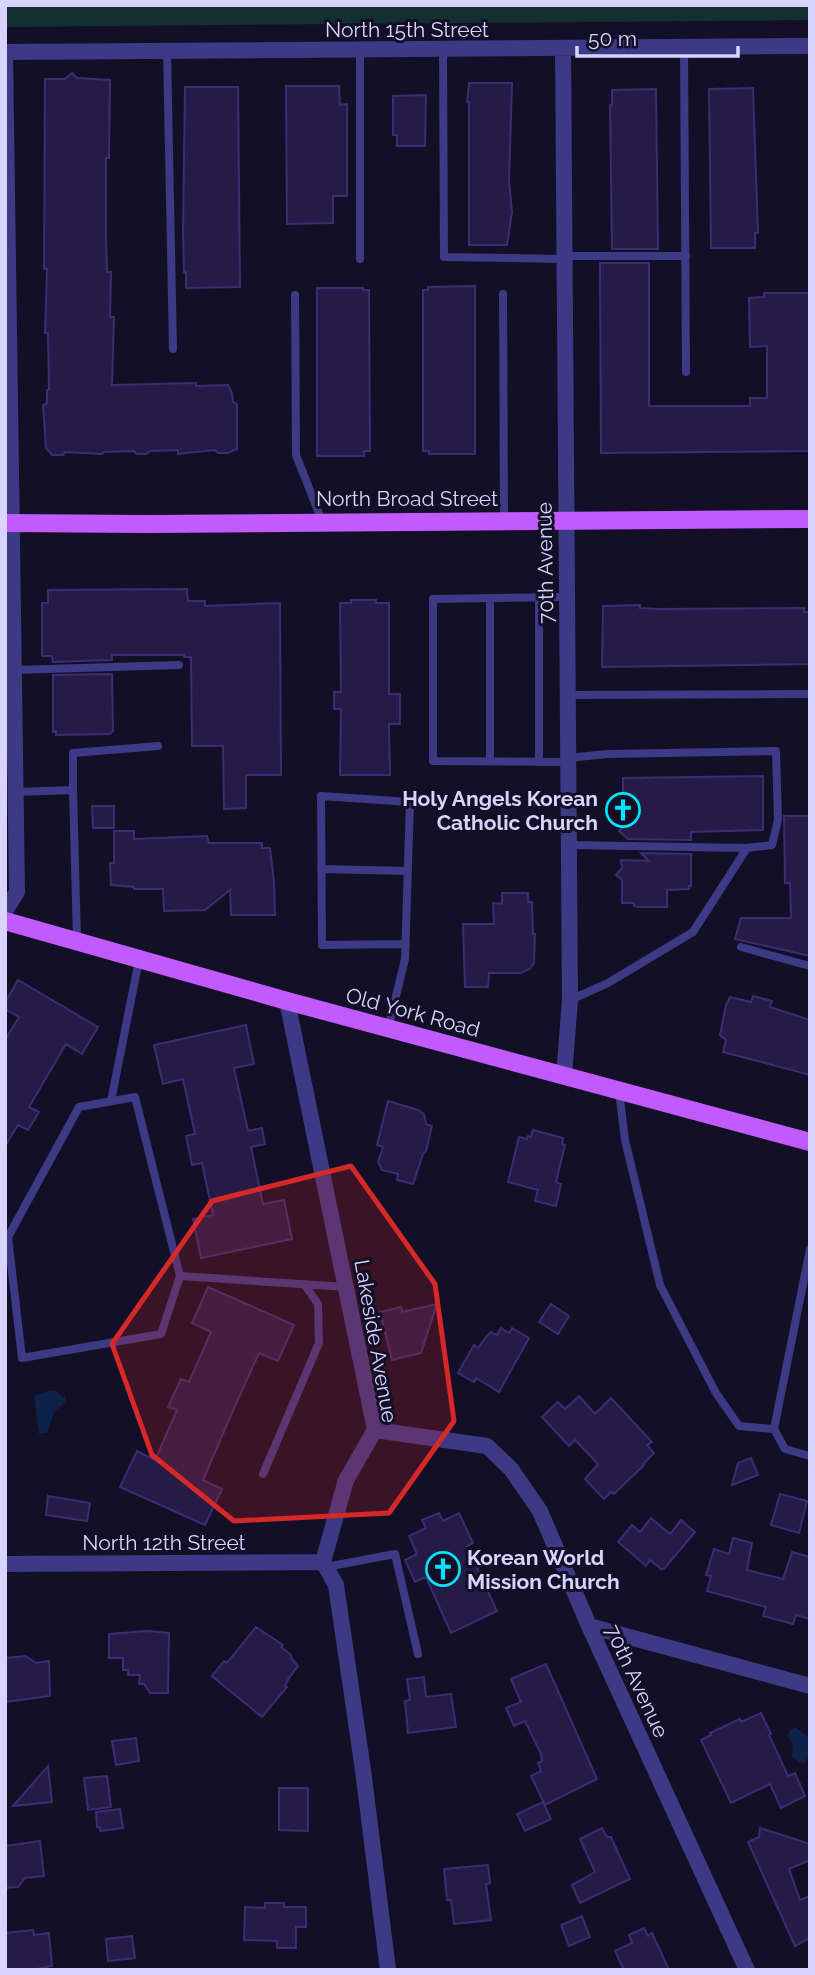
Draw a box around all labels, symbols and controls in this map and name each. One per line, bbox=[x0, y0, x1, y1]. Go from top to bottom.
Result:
scale bar bbox=[577, 14, 738, 58]
street label: North 15th Street bbox=[325, 17, 489, 42]
text: 50 m bbox=[588, 26, 637, 51]
street label: North Broad Street bbox=[316, 486, 498, 511]
street label: 70th Avenue bbox=[531, 502, 559, 624]
place label: Holy Angels Korean Catholic Church bbox=[402, 786, 598, 835]
church icon: Holy Angels Korean Catholic Church bbox=[604, 791, 642, 829]
street label: Old York Road bbox=[343, 982, 483, 1042]
street label: Lakeside Avenue bbox=[349, 1258, 403, 1424]
street label: North 12th Street bbox=[82, 1530, 246, 1555]
place label: Korean World Mission Church bbox=[467, 1545, 620, 1594]
church icon: Korean World Mission Church bbox=[424, 1550, 462, 1588]
street label: 70th Avenue bbox=[600, 1621, 674, 1741]

